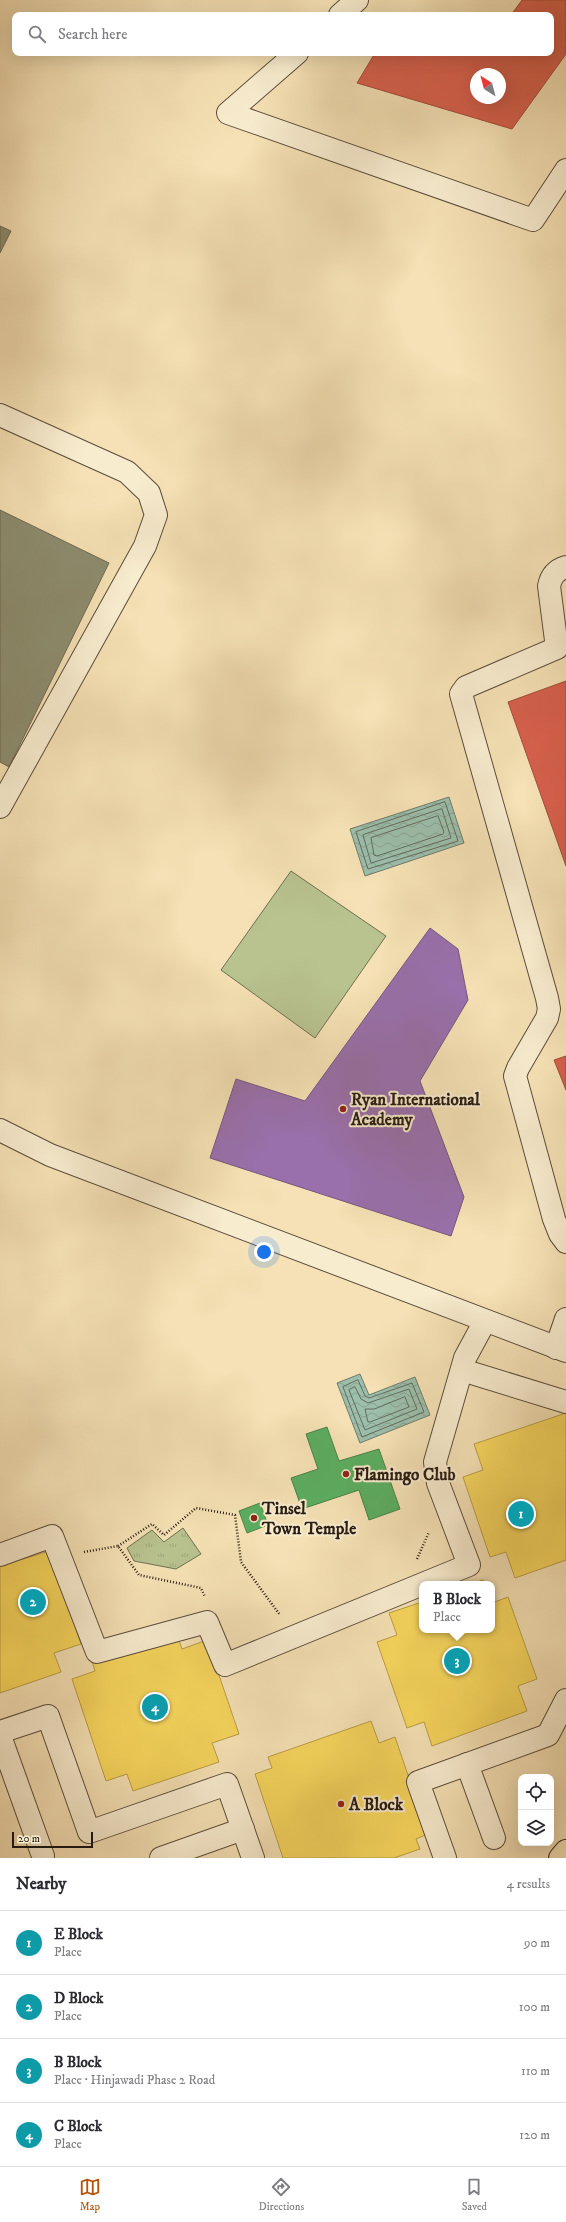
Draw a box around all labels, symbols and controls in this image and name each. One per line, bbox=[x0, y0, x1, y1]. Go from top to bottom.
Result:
search box bbox=[12, 12, 554, 56]
icon: search bbox=[26, 23, 48, 45]
text: Search here bbox=[58, 25, 127, 44]
north arrow bbox=[470, 68, 506, 104]
place label: Ryan International Academy bbox=[350, 1089, 481, 1131]
marker: Ryan International Academy bbox=[338, 1104, 348, 1114]
your location bbox=[254, 1242, 274, 1262]
place label: Flamingo Club bbox=[354, 1464, 456, 1486]
marker: Flamingo Club bbox=[341, 1469, 351, 1479]
place label: Tinsel Town Temple bbox=[261, 1498, 356, 1540]
pin: 1 bbox=[508, 1499, 534, 1529]
marker: Tinsel Town Temple bbox=[249, 1513, 259, 1523]
popup bbox=[419, 1581, 495, 1633]
pin: 2 bbox=[20, 1587, 46, 1617]
text: B Block bbox=[433, 1590, 481, 1609]
text: Place bbox=[433, 1609, 461, 1625]
pin: 3 bbox=[444, 1646, 470, 1676]
pin: 4 bbox=[142, 1692, 168, 1722]
map controls bbox=[518, 1774, 554, 1846]
button: locate bbox=[518, 1774, 554, 1810]
place label: A Block bbox=[348, 1794, 404, 1816]
marker: A Block bbox=[336, 1799, 346, 1809]
button: layers bbox=[518, 1810, 554, 1846]
scale bar bbox=[12, 1830, 93, 1849]
text: 20 m bbox=[18, 1832, 40, 1846]
text: Nearby bbox=[16, 1873, 66, 1895]
text: 4 results bbox=[507, 1876, 550, 1892]
text: E Block bbox=[54, 1925, 103, 1944]
text: 1 bbox=[27, 1935, 31, 1951]
text: 90 m bbox=[524, 1935, 550, 1951]
text: Place bbox=[54, 1944, 82, 1960]
text: D Block bbox=[54, 1989, 103, 2008]
text: 2 bbox=[26, 1999, 32, 2015]
text: 100 m bbox=[519, 1999, 550, 2015]
text: Place bbox=[54, 2008, 82, 2024]
text: B Block bbox=[54, 2053, 102, 2072]
text: 3 bbox=[27, 2063, 31, 2079]
text: 110 m bbox=[521, 2063, 550, 2079]
text: Place · Hinjawadi Phase 2 Road bbox=[54, 2072, 215, 2088]
text: C Block bbox=[54, 2117, 102, 2136]
text: 4 bbox=[25, 2127, 33, 2143]
text: 120 m bbox=[519, 2127, 550, 2143]
text: Place bbox=[54, 2136, 82, 2152]
tab: Map bbox=[79, 2176, 101, 2214]
tab: Directions bbox=[259, 2176, 304, 2214]
tab: Saved bbox=[462, 2176, 487, 2214]

